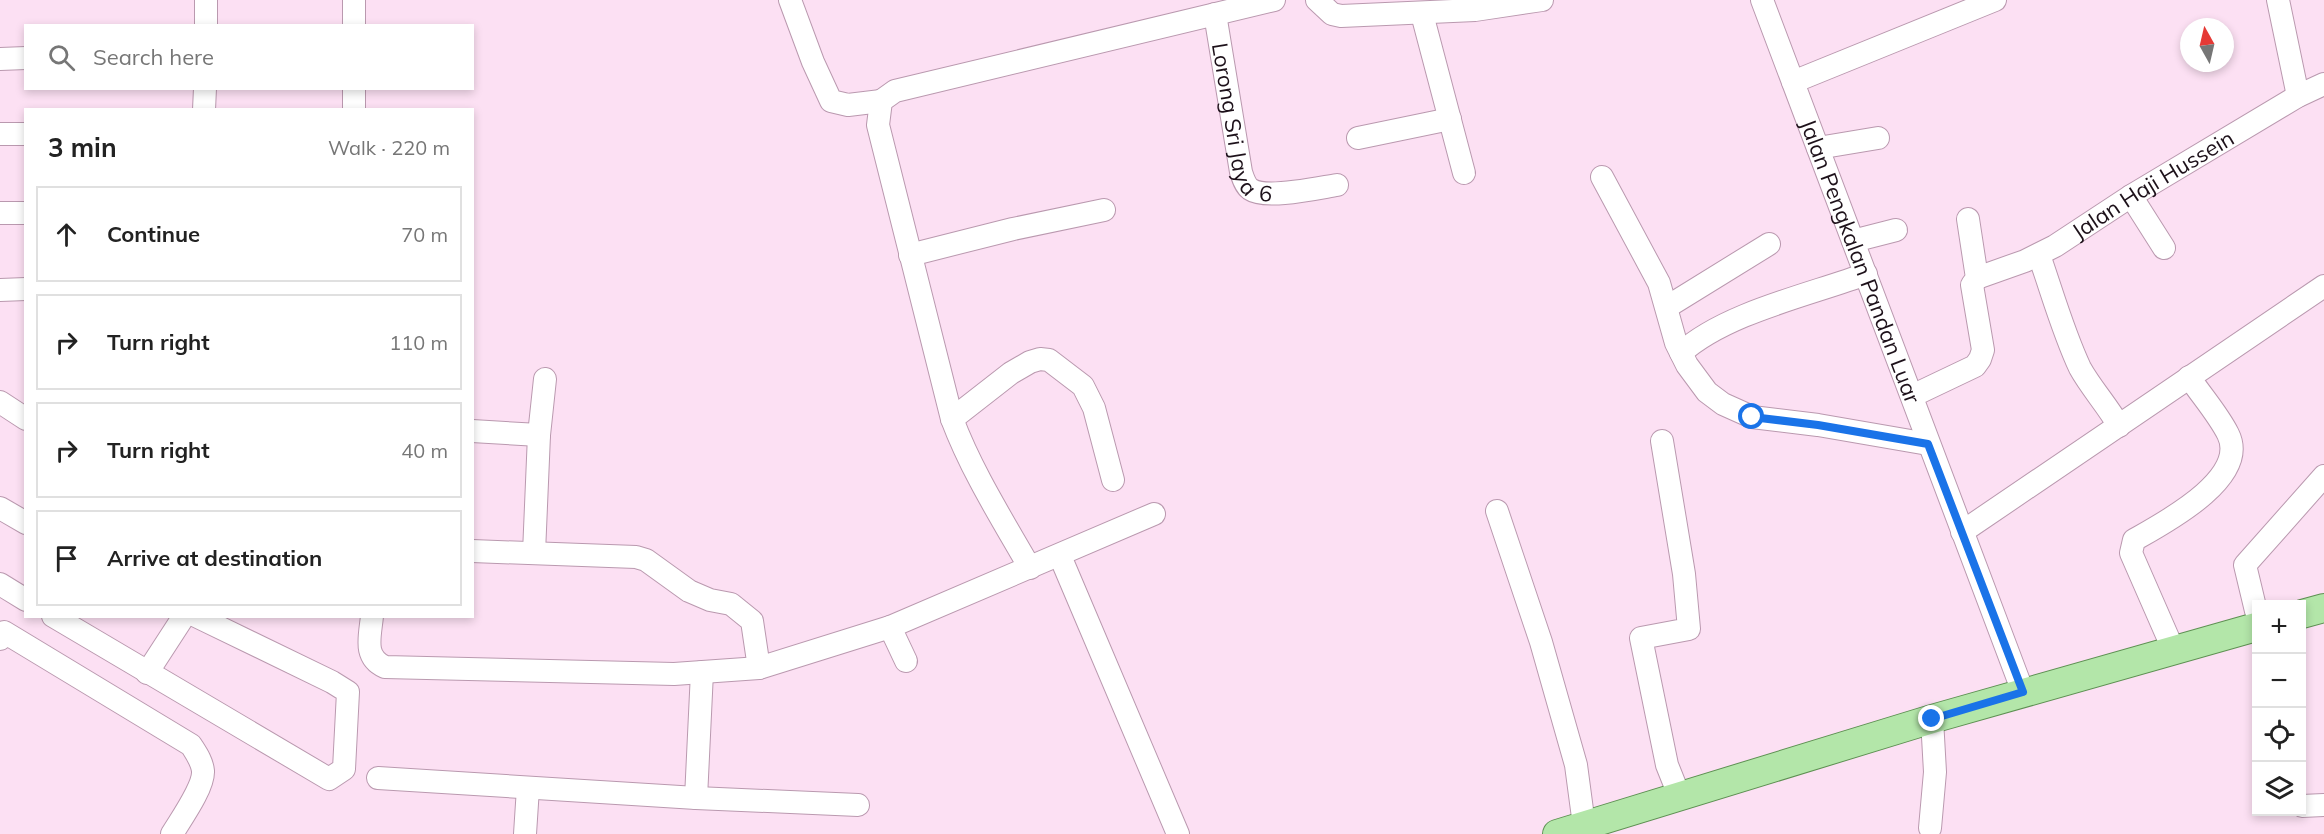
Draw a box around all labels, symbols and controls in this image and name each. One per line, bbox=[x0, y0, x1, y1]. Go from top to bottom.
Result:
north arrow bbox=[2180, 18, 2234, 72]
search box bbox=[24, 24, 474, 90]
icon: search bbox=[45, 41, 78, 74]
street label: Lorong Sri Jaya 6 bbox=[1206, 41, 1273, 208]
text: Search here bbox=[93, 43, 214, 71]
street label: Jalan Pengkalan Pandan Luar bbox=[1794, 115, 1927, 407]
street label: Jalan Haji Hussein bbox=[2066, 124, 2239, 245]
text: 3 min bbox=[48, 131, 117, 164]
text: Walk · 220 m bbox=[328, 135, 450, 160]
icon: ahead bbox=[50, 218, 83, 251]
text: Continue bbox=[107, 220, 200, 248]
text: 70 m bbox=[401, 222, 448, 247]
icon: right bbox=[50, 326, 83, 359]
text: Turn right bbox=[107, 328, 210, 356]
text: 110 m bbox=[389, 330, 448, 355]
route start bbox=[1738, 403, 1764, 429]
icon: right bbox=[50, 434, 83, 467]
text: Turn right bbox=[107, 436, 210, 464]
text: 40 m bbox=[401, 438, 448, 463]
icon: arrive bbox=[50, 542, 83, 575]
text: Arrive at destination bbox=[107, 544, 322, 572]
map controls bbox=[2252, 600, 2306, 816]
button: + bbox=[2252, 600, 2306, 654]
button: − bbox=[2252, 654, 2306, 708]
route end bbox=[1918, 705, 1944, 731]
button: locate bbox=[2252, 708, 2306, 762]
button: layers bbox=[2252, 762, 2306, 816]

